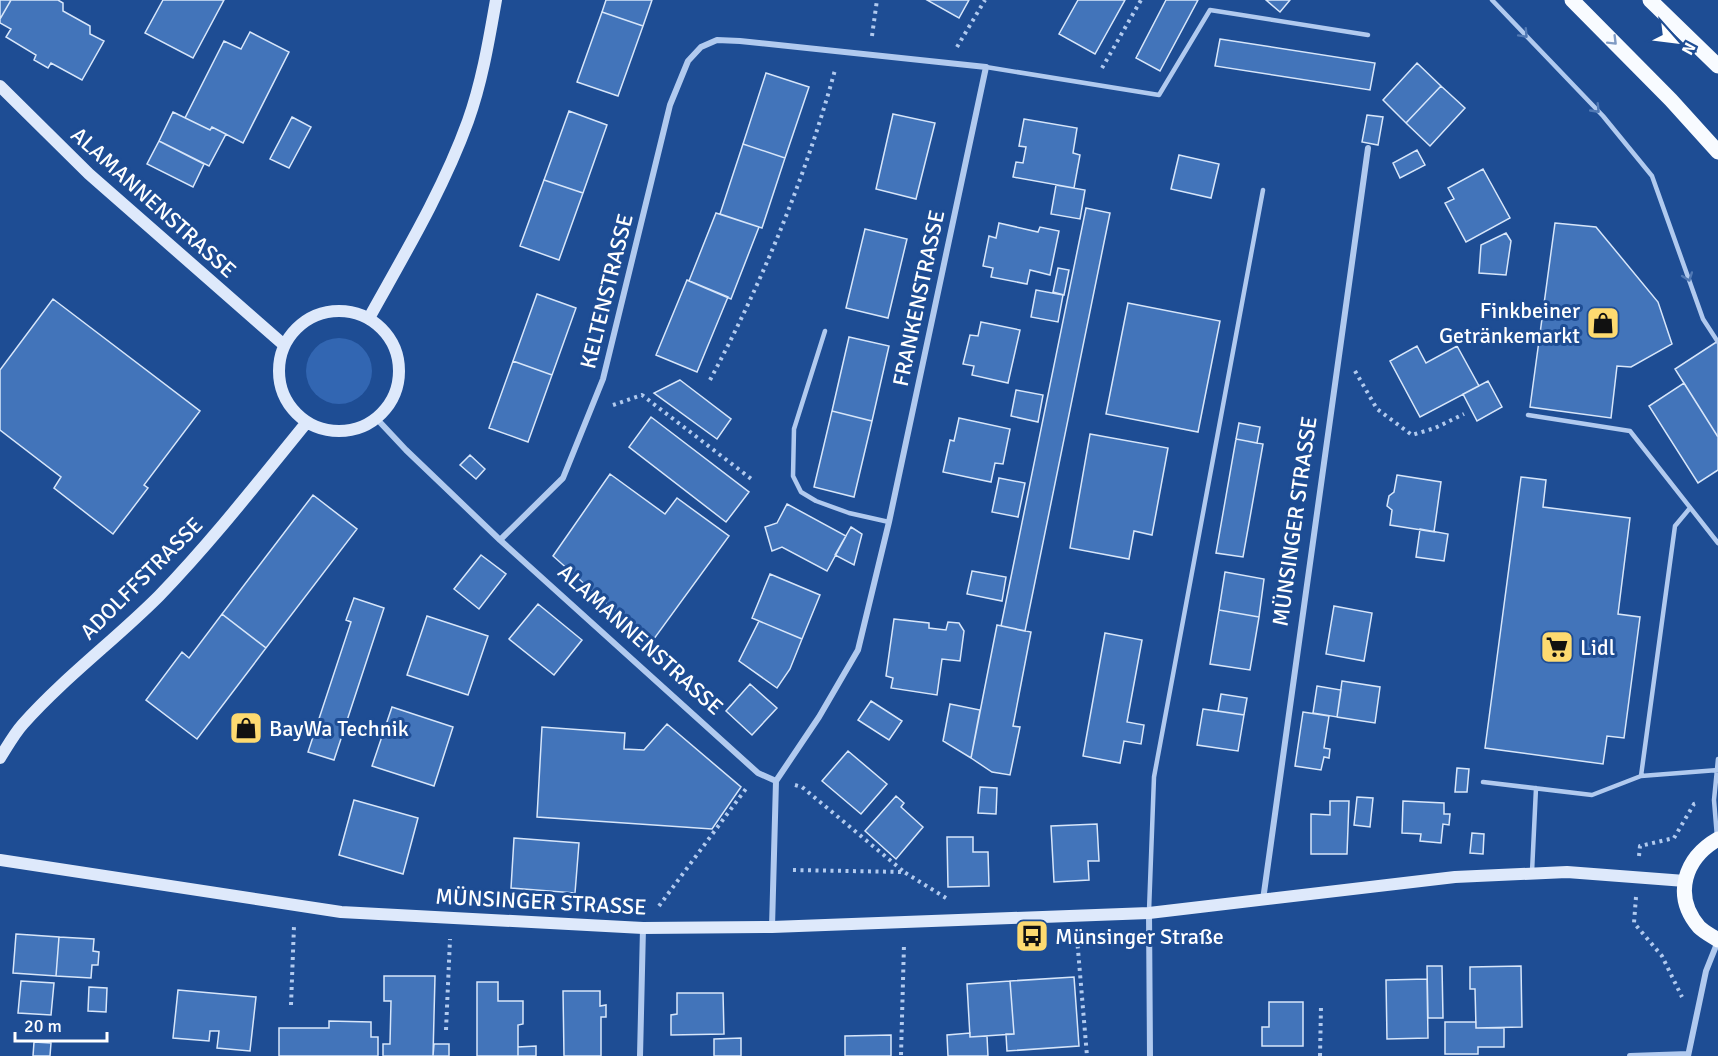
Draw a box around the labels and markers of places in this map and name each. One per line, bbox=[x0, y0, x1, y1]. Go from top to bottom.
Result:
place label: Finkbeiner Getränkemarkt bbox=[1439, 297, 1580, 349]
shop icon: Finkbeiner Getränkemarkt bbox=[1585, 305, 1621, 341]
supermarket icon: Lidl bbox=[1539, 629, 1575, 665]
place label: Lidl bbox=[1580, 634, 1615, 661]
shop icon: BayWa Technik bbox=[228, 710, 264, 746]
place label: BayWa Technik bbox=[269, 715, 409, 742]
bus stop icon: Münsinger Straße bbox=[1014, 918, 1050, 954]
place label: Münsinger Straße bbox=[1055, 923, 1224, 950]

